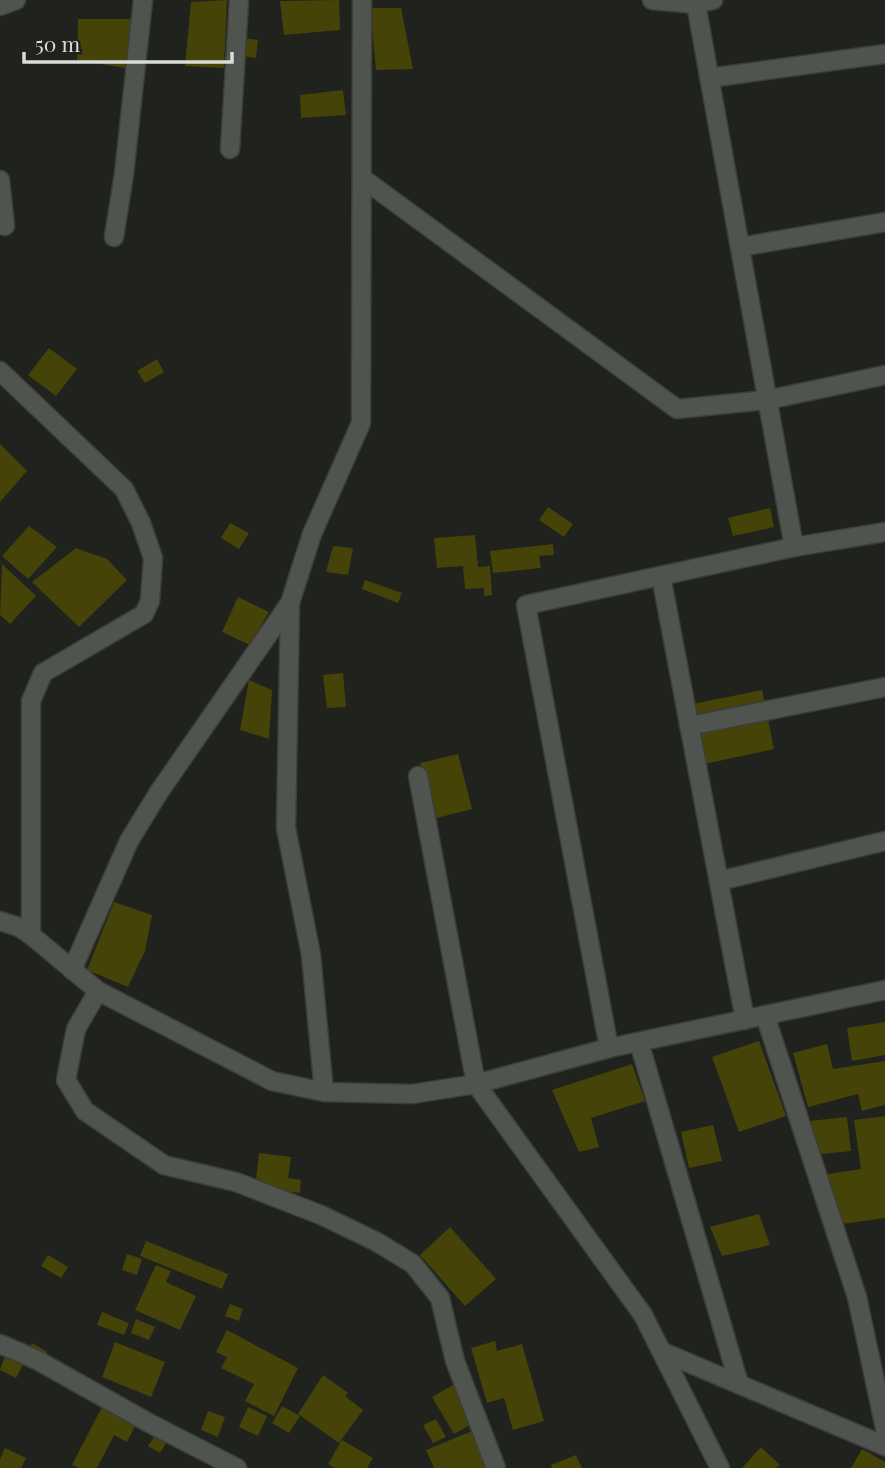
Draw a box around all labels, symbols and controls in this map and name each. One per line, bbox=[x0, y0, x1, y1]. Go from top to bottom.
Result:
scale bar bbox=[24, 21, 233, 65]
text: 50 m bbox=[35, 29, 81, 57]

